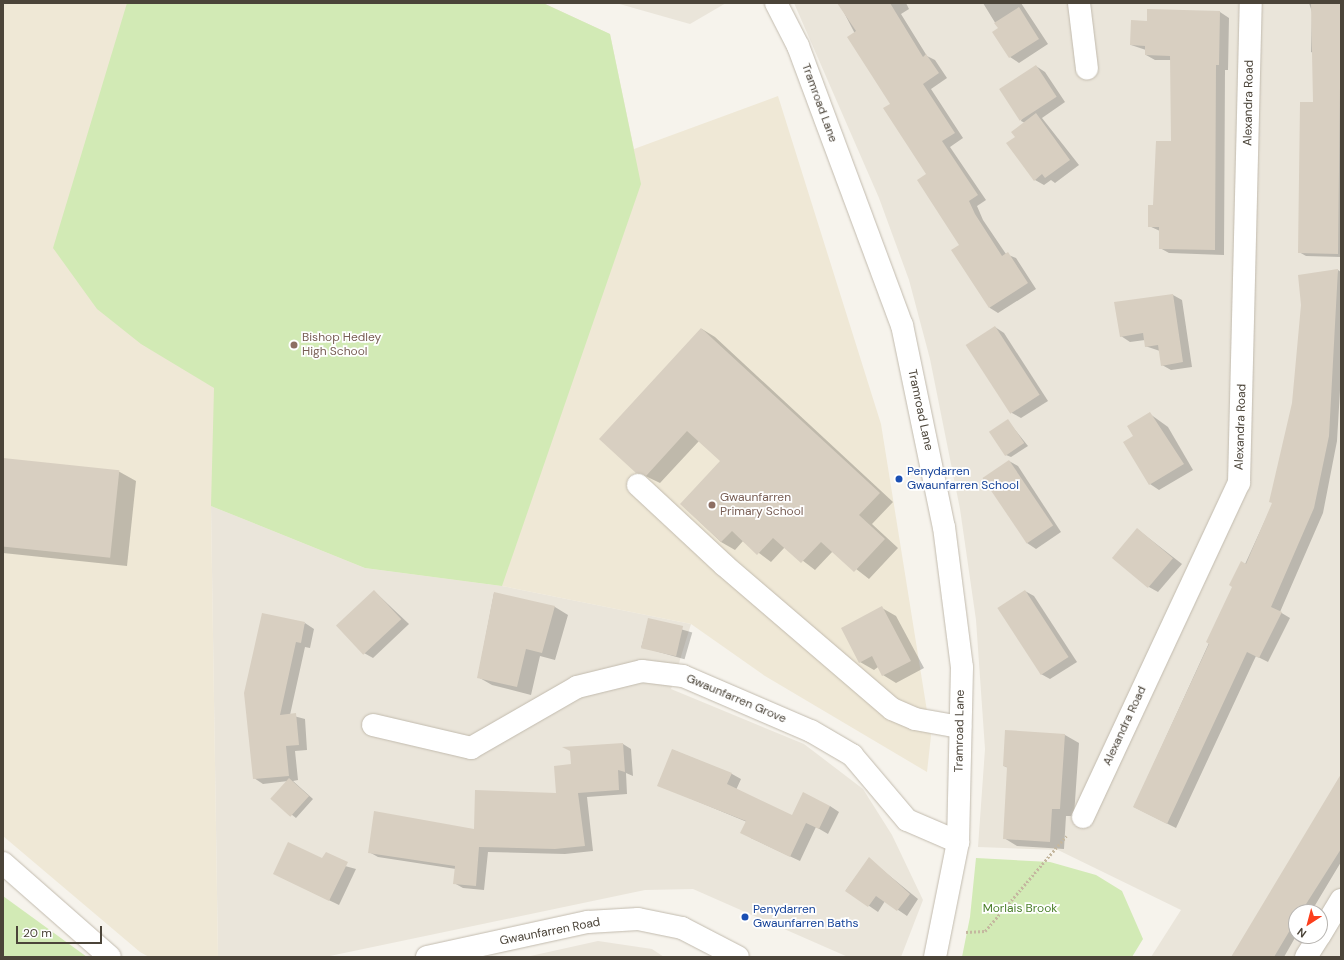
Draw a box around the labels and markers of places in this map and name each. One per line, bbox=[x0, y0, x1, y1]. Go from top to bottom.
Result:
place label: Bishop Hedley High School bbox=[302, 331, 381, 359]
marker: Bishop Hedley High School bbox=[289, 340, 299, 350]
place label: Penydarren Gwaunfarren School bbox=[907, 465, 1019, 493]
marker: Penydarren Gwaunfarren School bbox=[894, 474, 904, 484]
place label: Gwaunfarren Primary School bbox=[720, 491, 803, 519]
marker: Gwaunfarren Primary School bbox=[707, 500, 717, 510]
place label: Penydarren Gwaunfarren Baths bbox=[753, 903, 858, 931]
marker: Penydarren Gwaunfarren Baths bbox=[740, 912, 750, 922]

